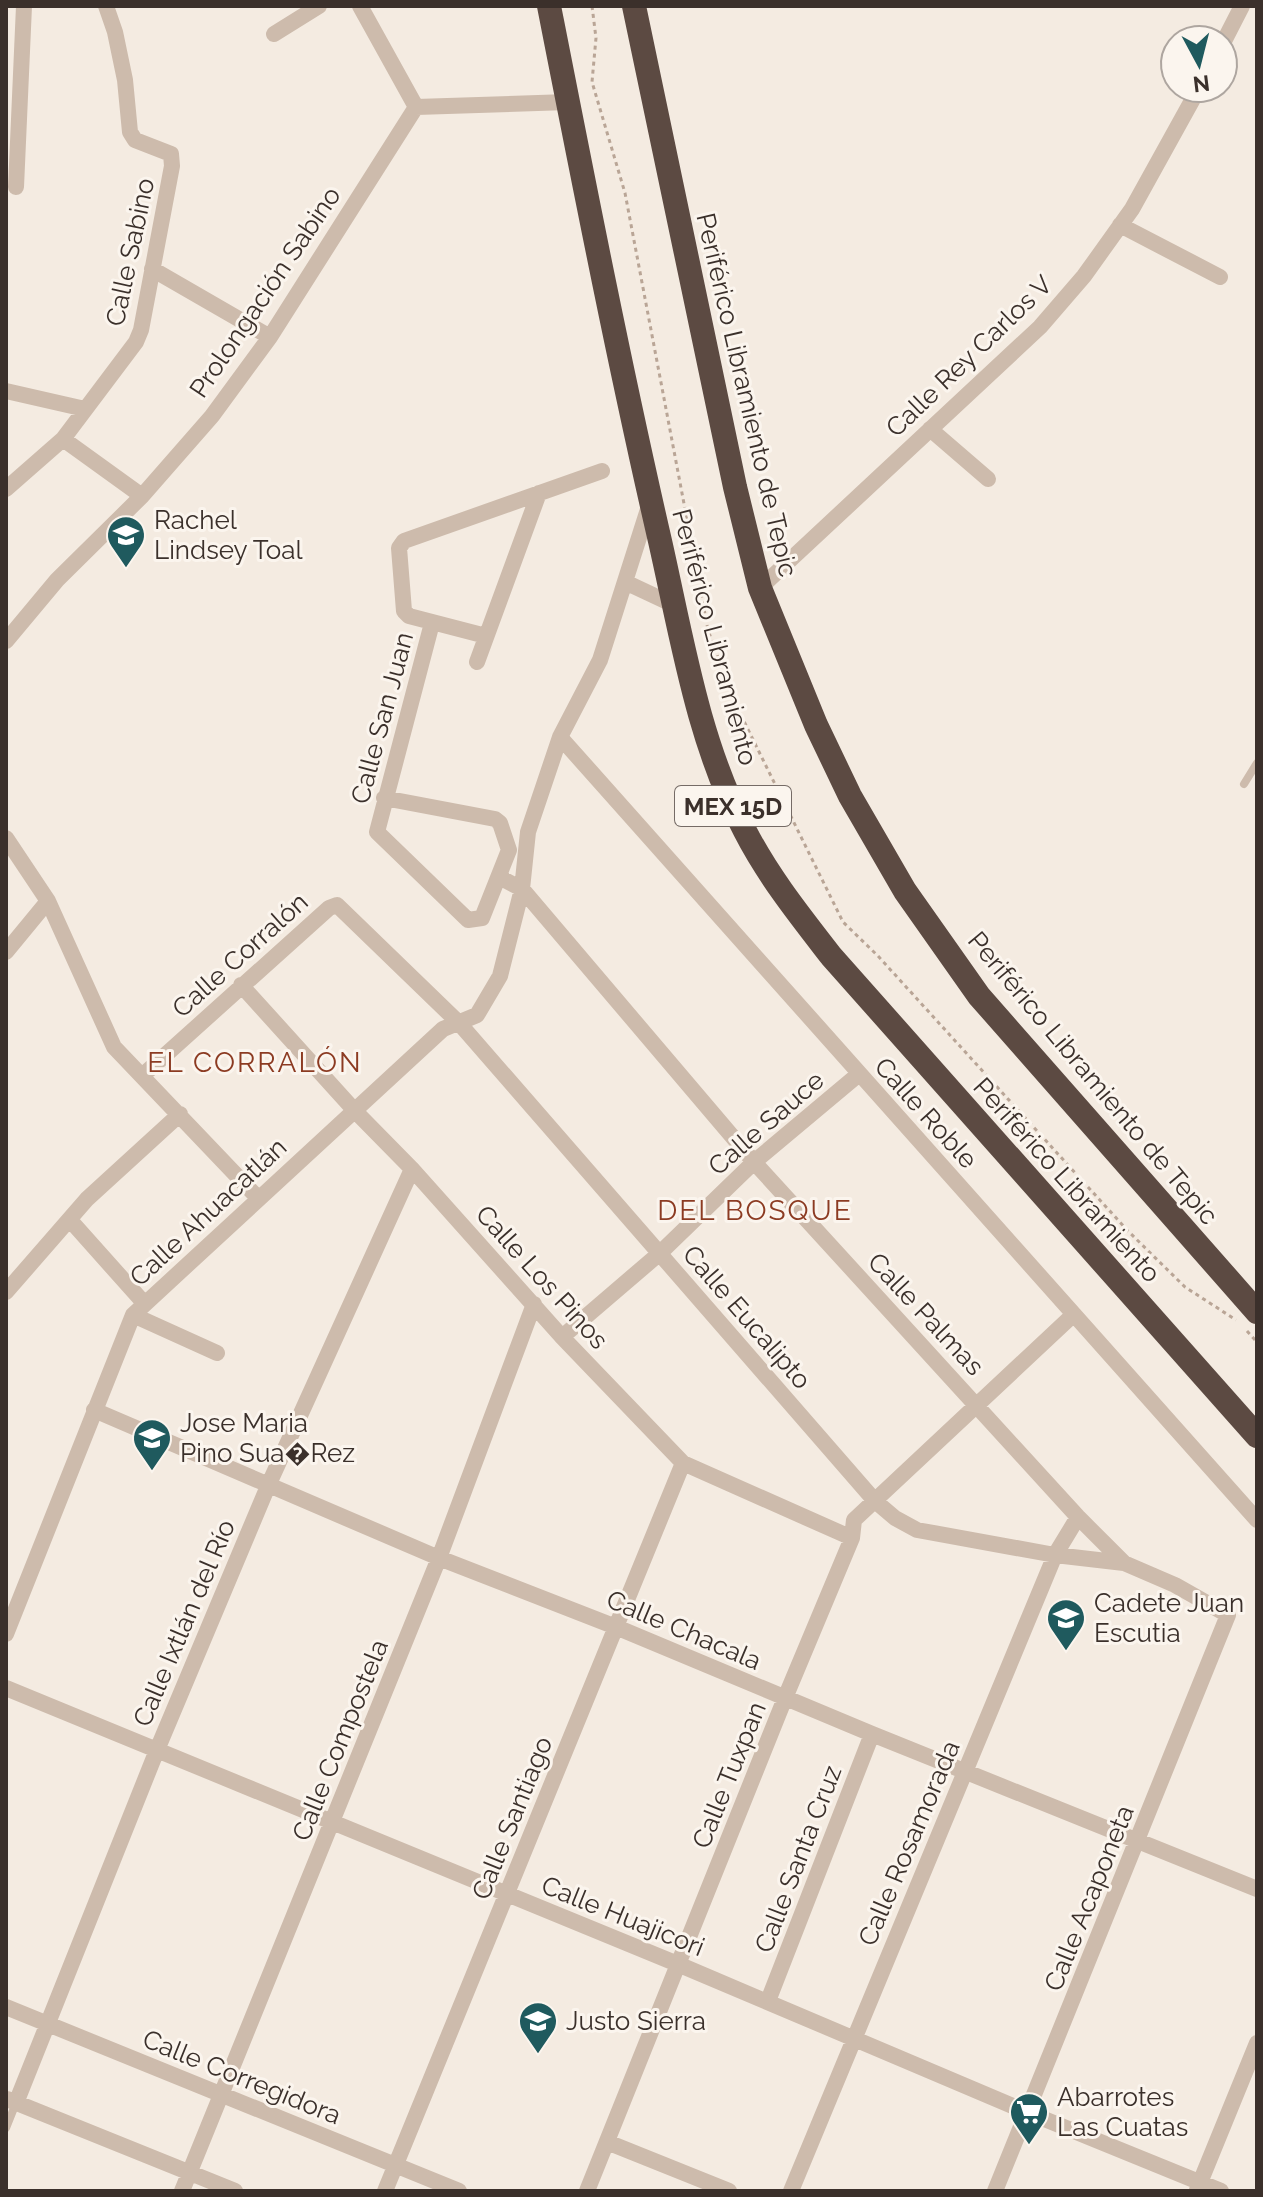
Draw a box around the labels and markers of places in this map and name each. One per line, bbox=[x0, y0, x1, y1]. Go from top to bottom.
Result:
place label: Rachel Lindsey Toal bbox=[154, 505, 303, 565]
school or university icon: Rachel Lindsey Toal bbox=[105, 514, 147, 569]
place label: Jose Maria Pino Sua�Rez bbox=[180, 1408, 355, 1468]
school or university icon: Jose Maria Pino Sua�Rez bbox=[131, 1417, 173, 1472]
place label: Cadete Juan Escutia bbox=[1094, 1588, 1244, 1648]
school or university icon: Cadete Juan Escutia bbox=[1045, 1597, 1087, 1652]
school or university icon: Justo Sierra bbox=[517, 2000, 559, 2055]
place label: Justo Sierra bbox=[566, 2006, 706, 2036]
place label: Abarrotes Las Cuatas bbox=[1057, 2082, 1188, 2142]
supermarket icon: Abarrotes Las Cuatas bbox=[1008, 2091, 1050, 2146]

